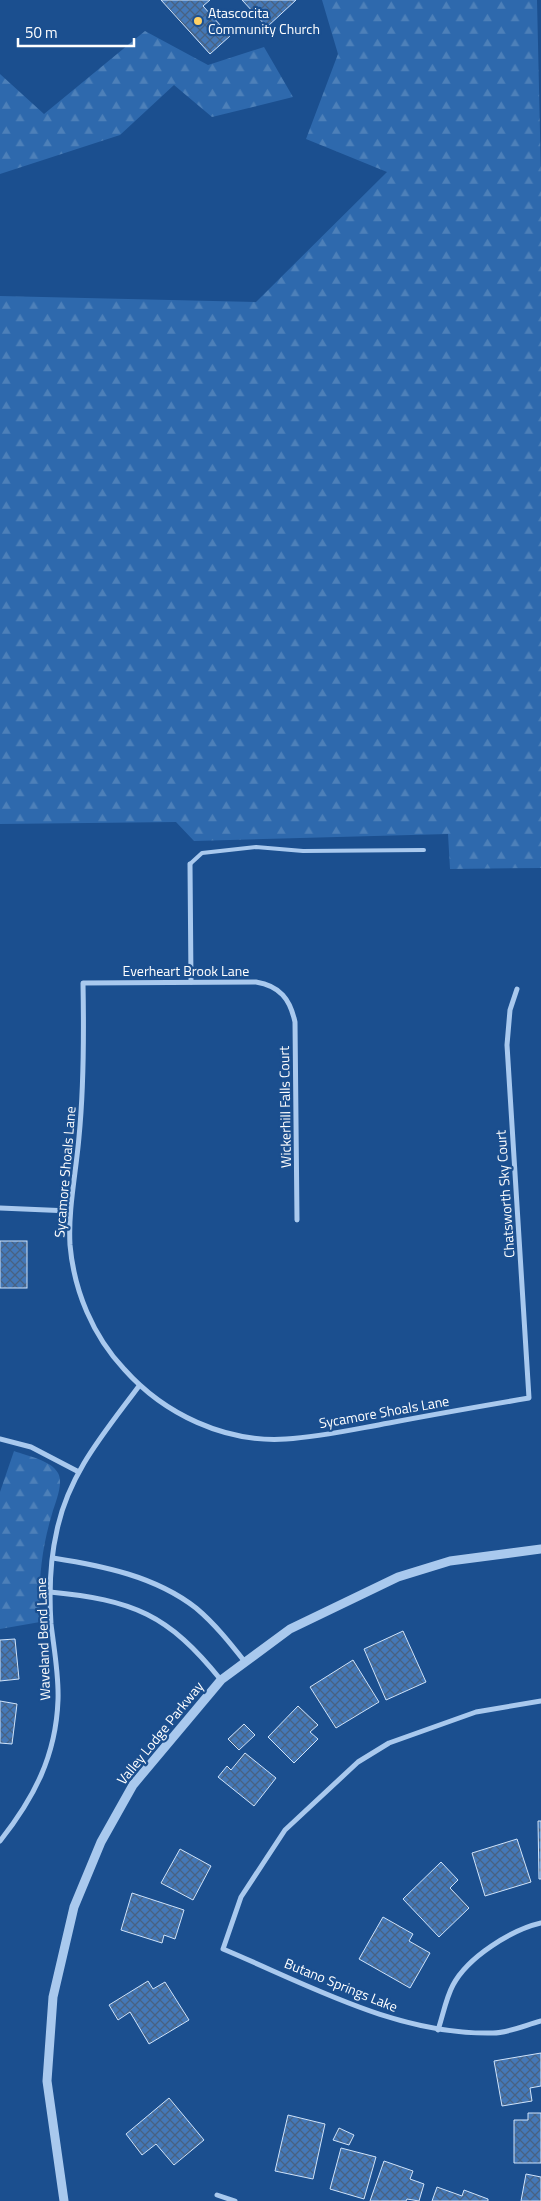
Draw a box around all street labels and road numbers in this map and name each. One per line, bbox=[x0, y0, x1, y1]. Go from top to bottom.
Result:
street label: Everheart Brook Lane bbox=[123, 960, 249, 981]
street label: Wickerhill Falls Court bbox=[273, 1046, 296, 1168]
street label: Sycamore Shoals Lane bbox=[48, 1105, 81, 1239]
street label: Chatsworth Sky Court bbox=[490, 1129, 519, 1259]
street label: Sycamore Shoals Lane bbox=[317, 1390, 451, 1433]
street label: Waveland Bend Lane bbox=[30, 1577, 55, 1701]
street label: Valley Lodge Parkway bbox=[111, 1676, 208, 1789]
street label: Butano Springs Lake bbox=[281, 1952, 401, 2017]

